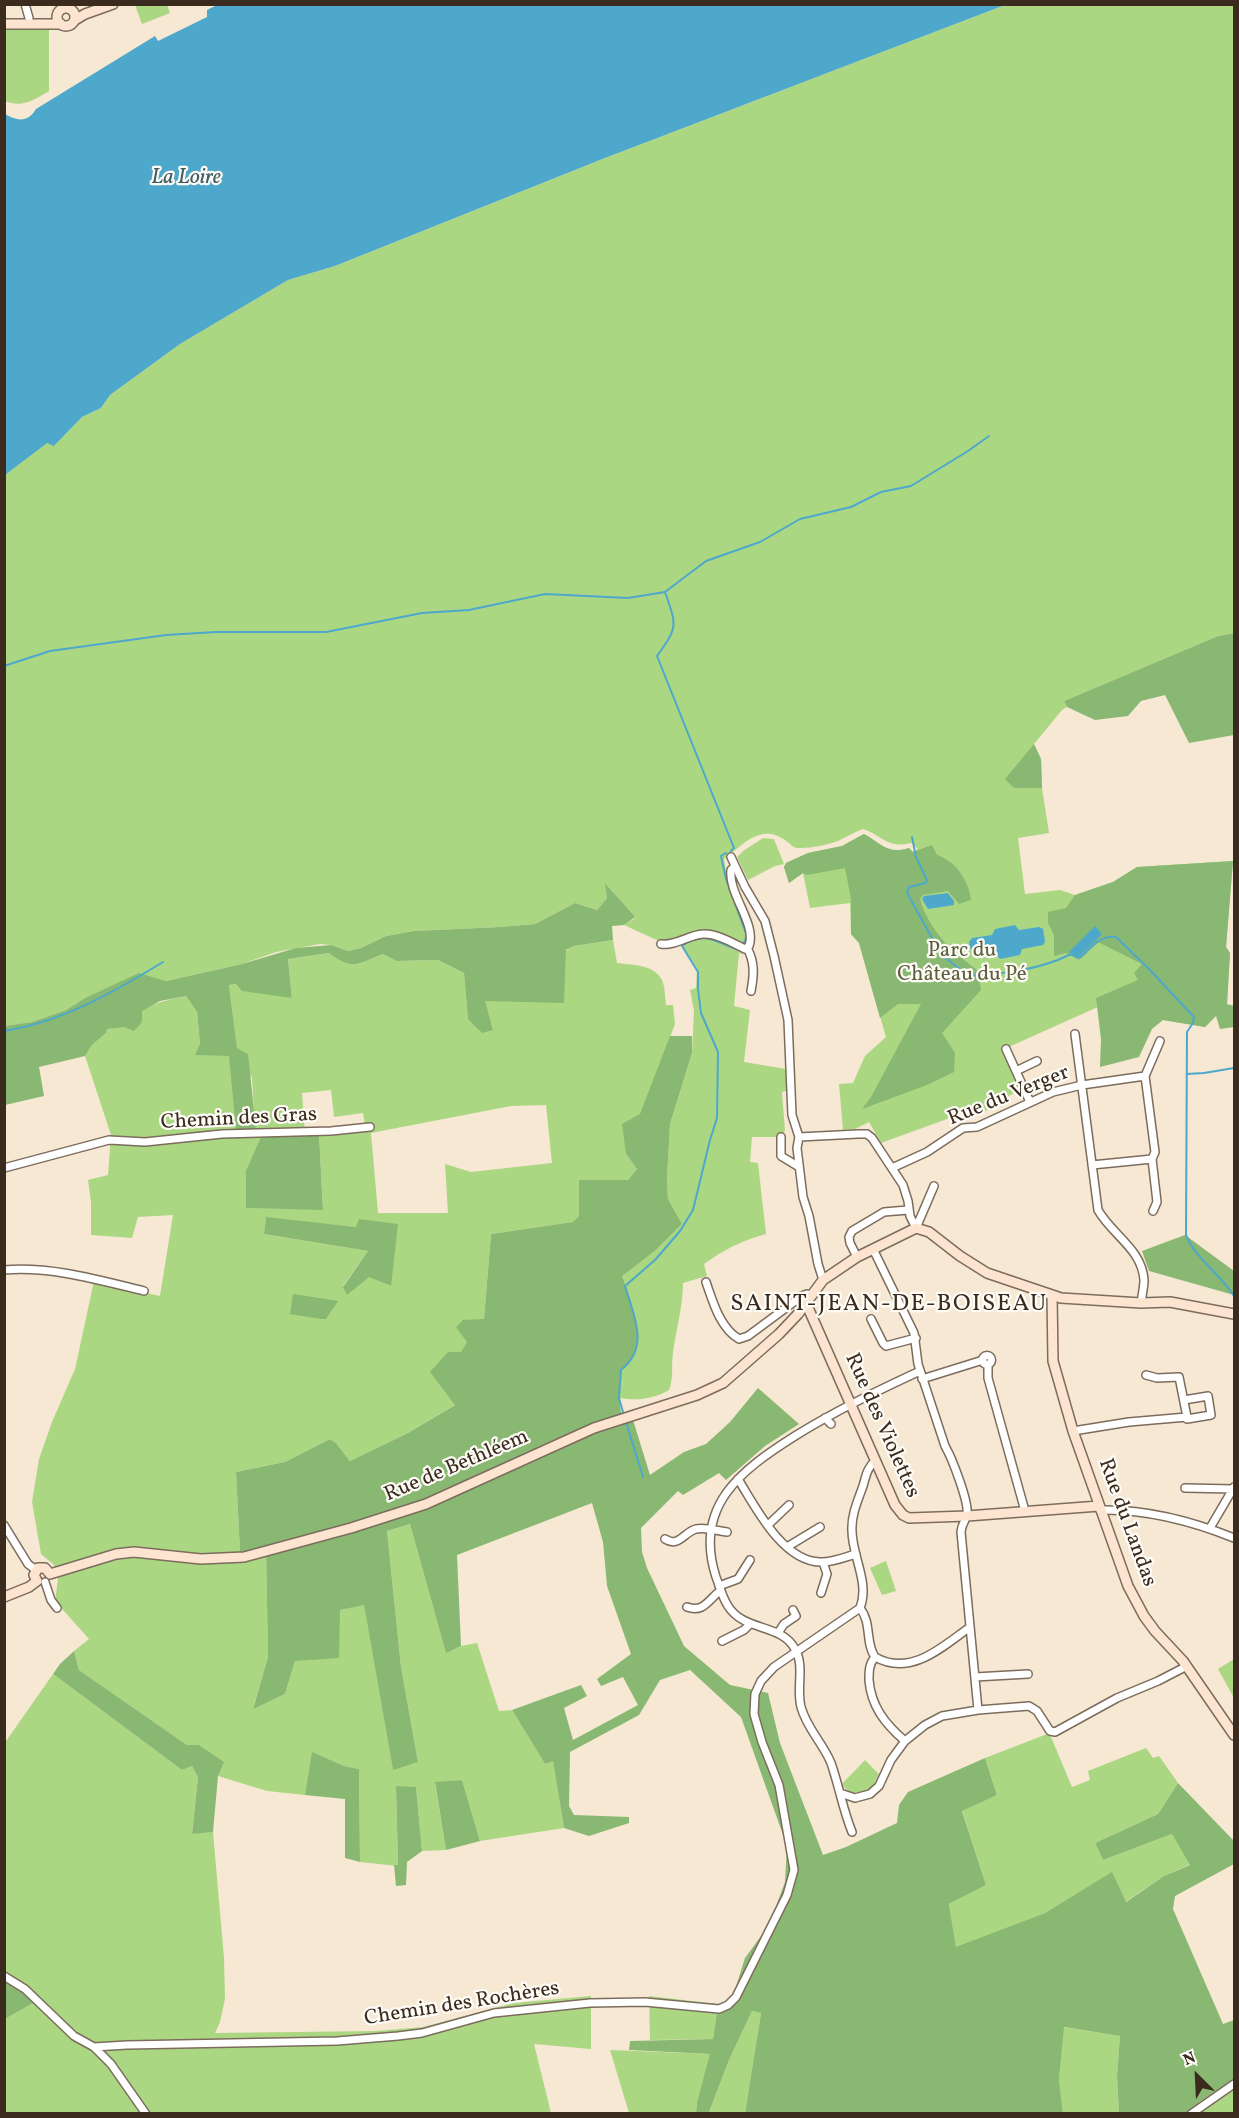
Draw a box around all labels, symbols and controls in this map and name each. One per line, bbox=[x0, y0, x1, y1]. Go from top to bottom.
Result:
water label: La Loire bbox=[151, 166, 221, 192]
park label: Parc du Château du Pé bbox=[897, 939, 1027, 989]
street label: Rue du Verger bbox=[945, 1061, 1073, 1133]
street label: Chemin des Gras bbox=[160, 1103, 318, 1137]
district label: SAINT-JEAN-DE-BOISEAU bbox=[730, 1292, 1048, 1320]
street label: Rue des Violettes bbox=[838, 1350, 924, 1502]
street label: Rue de Bethléem bbox=[381, 1425, 533, 1509]
street label: Rue du Landas bbox=[1091, 1456, 1161, 1590]
street label: Chemin des Rochères bbox=[363, 1977, 561, 2033]
north arrow bbox=[1167, 2046, 1227, 2106]
text: N bbox=[1180, 2047, 1199, 2072]

